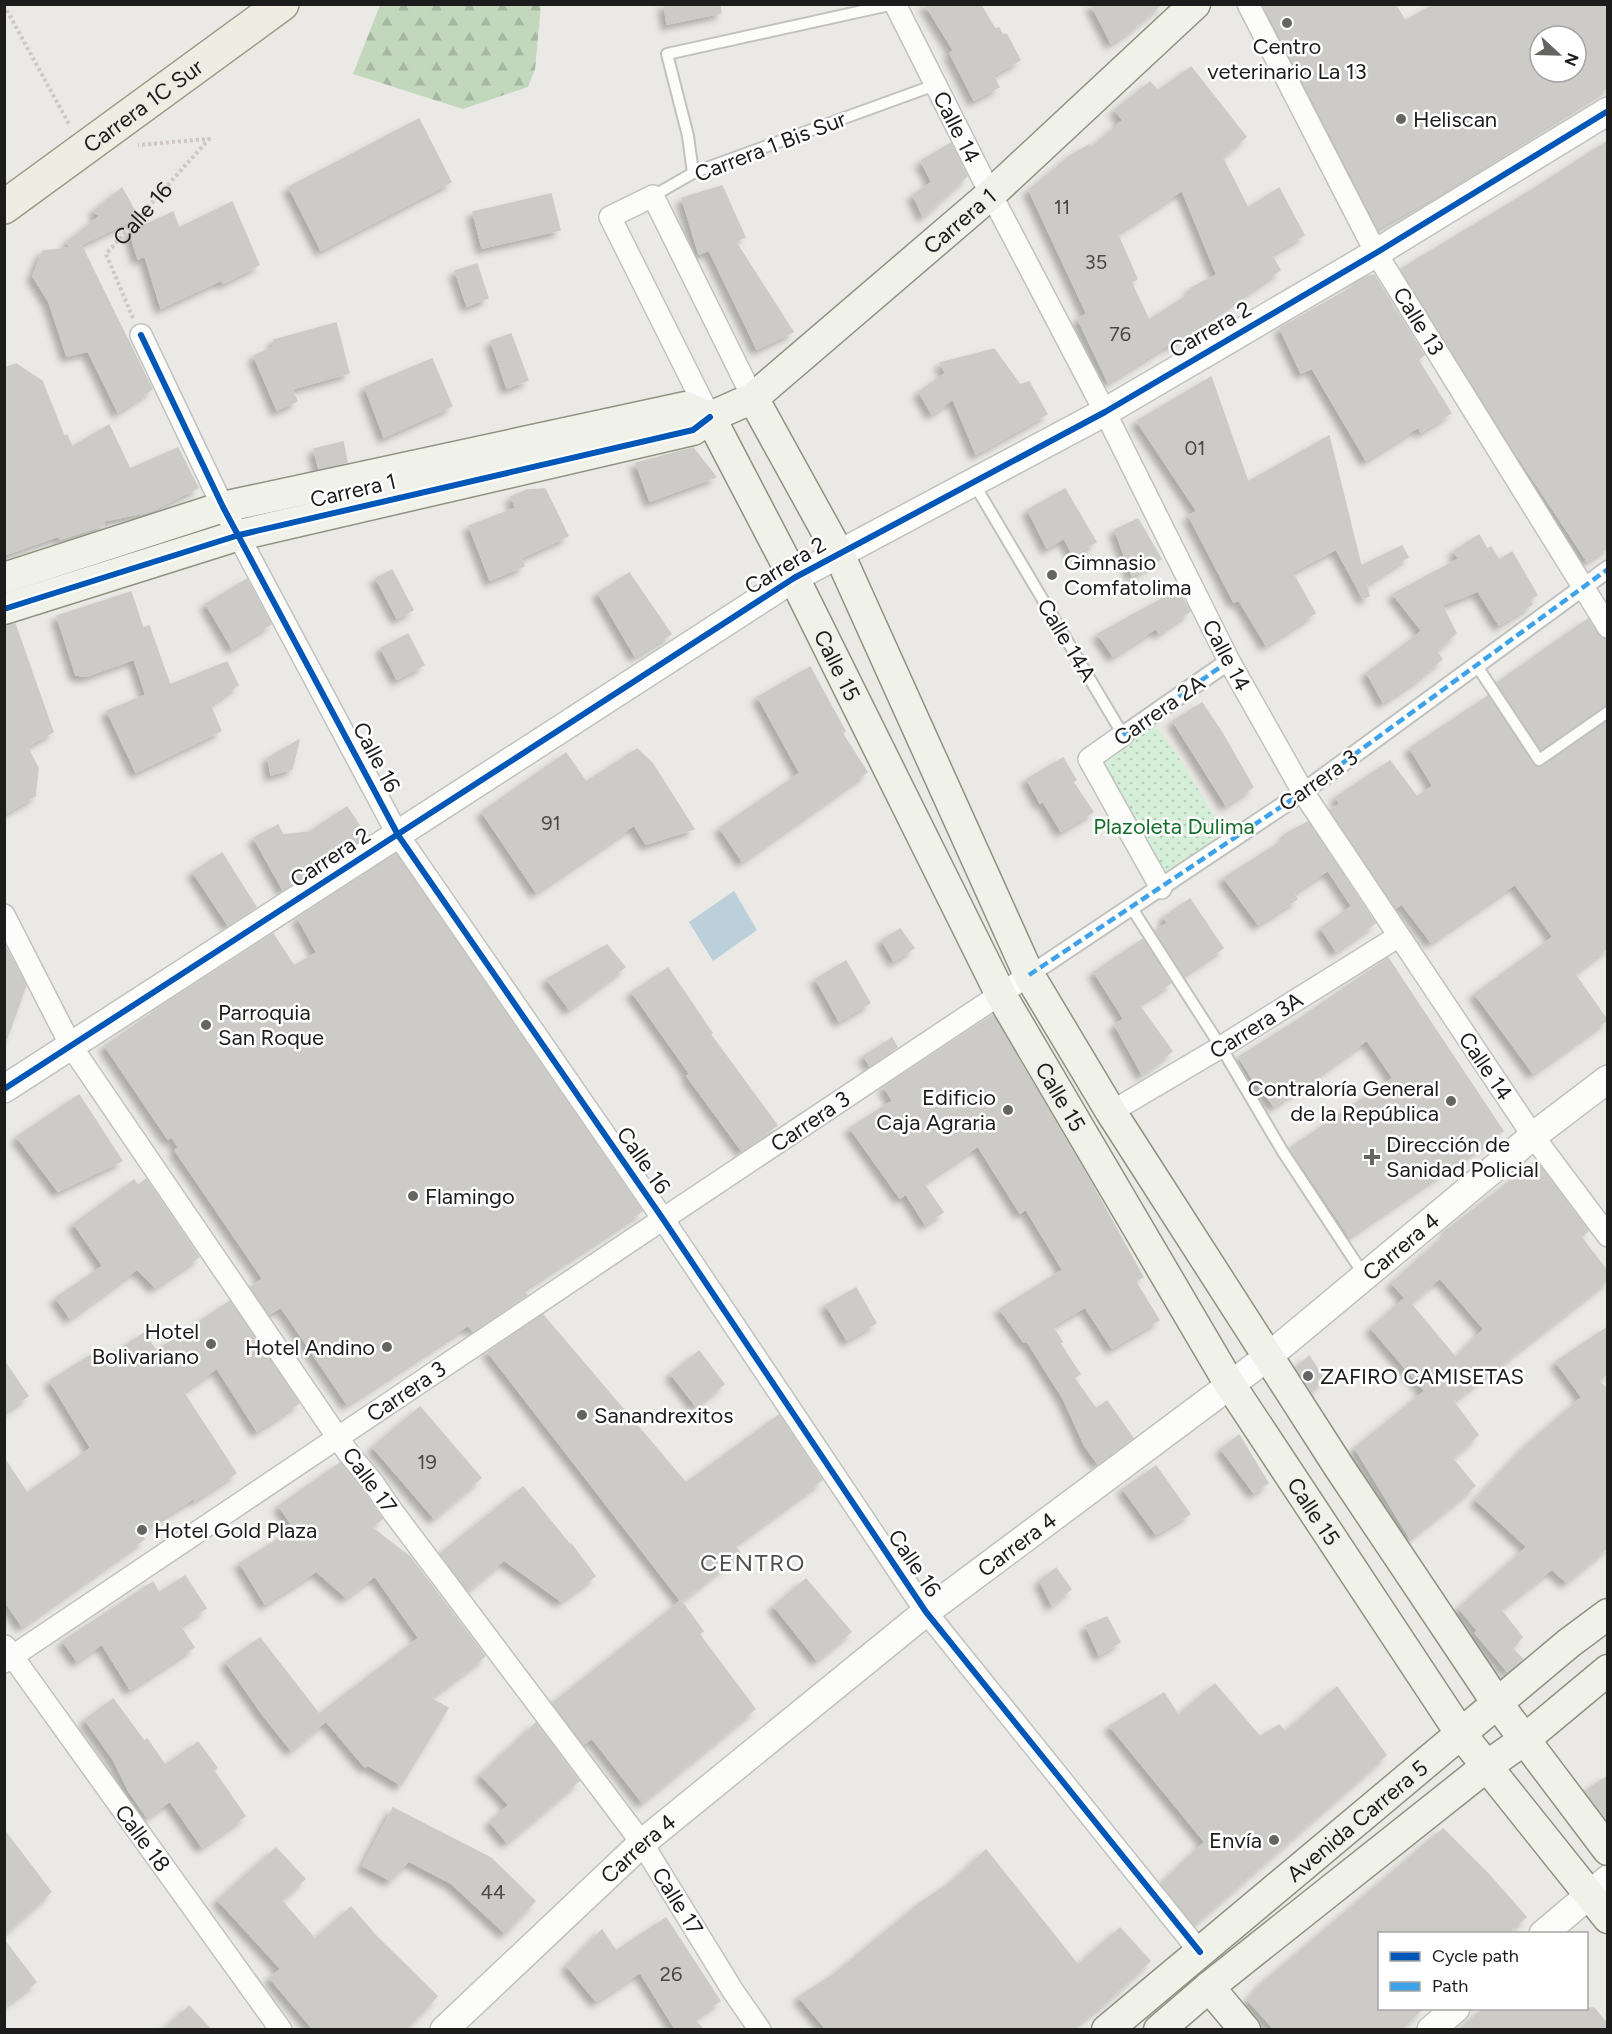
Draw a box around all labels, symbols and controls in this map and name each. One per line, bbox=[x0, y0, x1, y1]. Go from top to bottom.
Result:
marker: Centro veterinario La 13 bbox=[1280, 16, 1294, 30]
north arrow bbox=[1528, 24, 1588, 84]
place label: Centro veterinario La 13 bbox=[1207, 33, 1367, 85]
text: N bbox=[1560, 50, 1583, 69]
street label: Carrera 1C Sur bbox=[78, 53, 209, 159]
street label: Calle 14 bbox=[927, 87, 986, 168]
street label: Carrera 1 Bis Sur bbox=[691, 105, 850, 188]
place label: Heliscan bbox=[1413, 106, 1497, 133]
marker: Heliscan bbox=[1394, 112, 1408, 126]
street label: Calle 16 bbox=[107, 176, 178, 251]
street label: Carrera 1 bbox=[918, 183, 1002, 260]
house number: 11 bbox=[1054, 195, 1070, 219]
house number: 35 bbox=[1085, 250, 1107, 274]
street label: Calle 13 bbox=[1387, 282, 1450, 360]
street label: Carrera 2 bbox=[1164, 295, 1256, 364]
house number: 76 bbox=[1109, 322, 1131, 346]
house number: 01 bbox=[1184, 436, 1206, 460]
street label: Carrera 1 bbox=[308, 468, 399, 513]
street label: Carrera 2 bbox=[740, 531, 831, 600]
place label: Gimnasio Comfatolima bbox=[1064, 549, 1192, 601]
marker: Gimnasio Comfatolima bbox=[1045, 568, 1059, 582]
street label: Calle 14A bbox=[1031, 594, 1102, 687]
street label: Calle 14 bbox=[1197, 615, 1257, 696]
street label: Calle 15 bbox=[808, 625, 866, 706]
street label: Carrera 2A bbox=[1108, 669, 1210, 752]
street label: Calle 16 bbox=[347, 717, 406, 797]
street label: Carrera 3 bbox=[1274, 744, 1363, 817]
house number: 91 bbox=[541, 811, 561, 835]
park label: Plazoleta Dulima bbox=[1093, 813, 1255, 840]
street label: Carrera 2 bbox=[285, 821, 376, 893]
street label: Carrera 3A bbox=[1205, 986, 1308, 1065]
place label: Parroquia San Roque bbox=[218, 999, 324, 1051]
marker: Parroquia San Roque bbox=[199, 1018, 213, 1032]
street label: Calle 14 bbox=[1453, 1027, 1518, 1106]
street label: Calle 15 bbox=[1029, 1057, 1091, 1136]
place label: Contraloría General de la República bbox=[1248, 1075, 1439, 1127]
place label: Edificio Caja Agraria bbox=[876, 1084, 996, 1136]
street label: Carrera 3 bbox=[765, 1085, 855, 1158]
marker: Contraloría General de la República bbox=[1444, 1094, 1458, 1108]
marker: Edificio Caja Agraria bbox=[1001, 1103, 1015, 1117]
street label: Calle 16 bbox=[611, 1122, 676, 1199]
place label: Dirección de Sanidad Policial bbox=[1386, 1131, 1539, 1183]
marker: Dirección de Sanidad Policial bbox=[1363, 1148, 1381, 1166]
place label: Flamingo bbox=[425, 1183, 515, 1210]
marker: Flamingo bbox=[406, 1189, 420, 1203]
street label: Carrera 4 bbox=[1357, 1207, 1445, 1286]
place label: Hotel Bolivariano bbox=[92, 1318, 199, 1370]
place label: Hotel Andino bbox=[245, 1334, 375, 1361]
marker: Hotel Bolivariano bbox=[204, 1337, 218, 1351]
marker: Hotel Andino bbox=[380, 1340, 394, 1354]
street label: Carrera 3 bbox=[361, 1355, 451, 1428]
place label: ZAFIRO CAMISETAS bbox=[1320, 1363, 1524, 1390]
marker: ZAFIRO CAMISETAS bbox=[1301, 1369, 1315, 1383]
place label: Sanandrexitos bbox=[594, 1402, 734, 1429]
marker: Sanandrexitos bbox=[575, 1408, 589, 1422]
street label: Calle 17 bbox=[337, 1442, 403, 1519]
house number: 19 bbox=[417, 1450, 437, 1474]
street label: Calle 15 bbox=[1281, 1472, 1346, 1551]
street label: Carrera 4 bbox=[972, 1506, 1062, 1583]
place label: Hotel Gold Plaza bbox=[154, 1517, 317, 1544]
marker: Hotel Gold Plaza bbox=[135, 1523, 149, 1537]
street label: Calle 16 bbox=[882, 1524, 947, 1602]
district label: CENTRO bbox=[700, 1548, 806, 1577]
street label: Avenida Carrera 5 bbox=[1281, 1754, 1433, 1888]
street label: Calle 18 bbox=[109, 1799, 176, 1877]
street label: Carrera 4 bbox=[595, 1808, 682, 1889]
place label: Envía bbox=[1209, 1827, 1262, 1854]
marker: Envía bbox=[1267, 1833, 1281, 1847]
street label: Calle 17 bbox=[646, 1862, 709, 1940]
house number: 44 bbox=[481, 1880, 505, 1904]
legend bbox=[1378, 1932, 1588, 2010]
text: Cycle path bbox=[1432, 1945, 1519, 1967]
house number: 26 bbox=[660, 1962, 682, 1986]
text: Path bbox=[1432, 1975, 1468, 1997]

